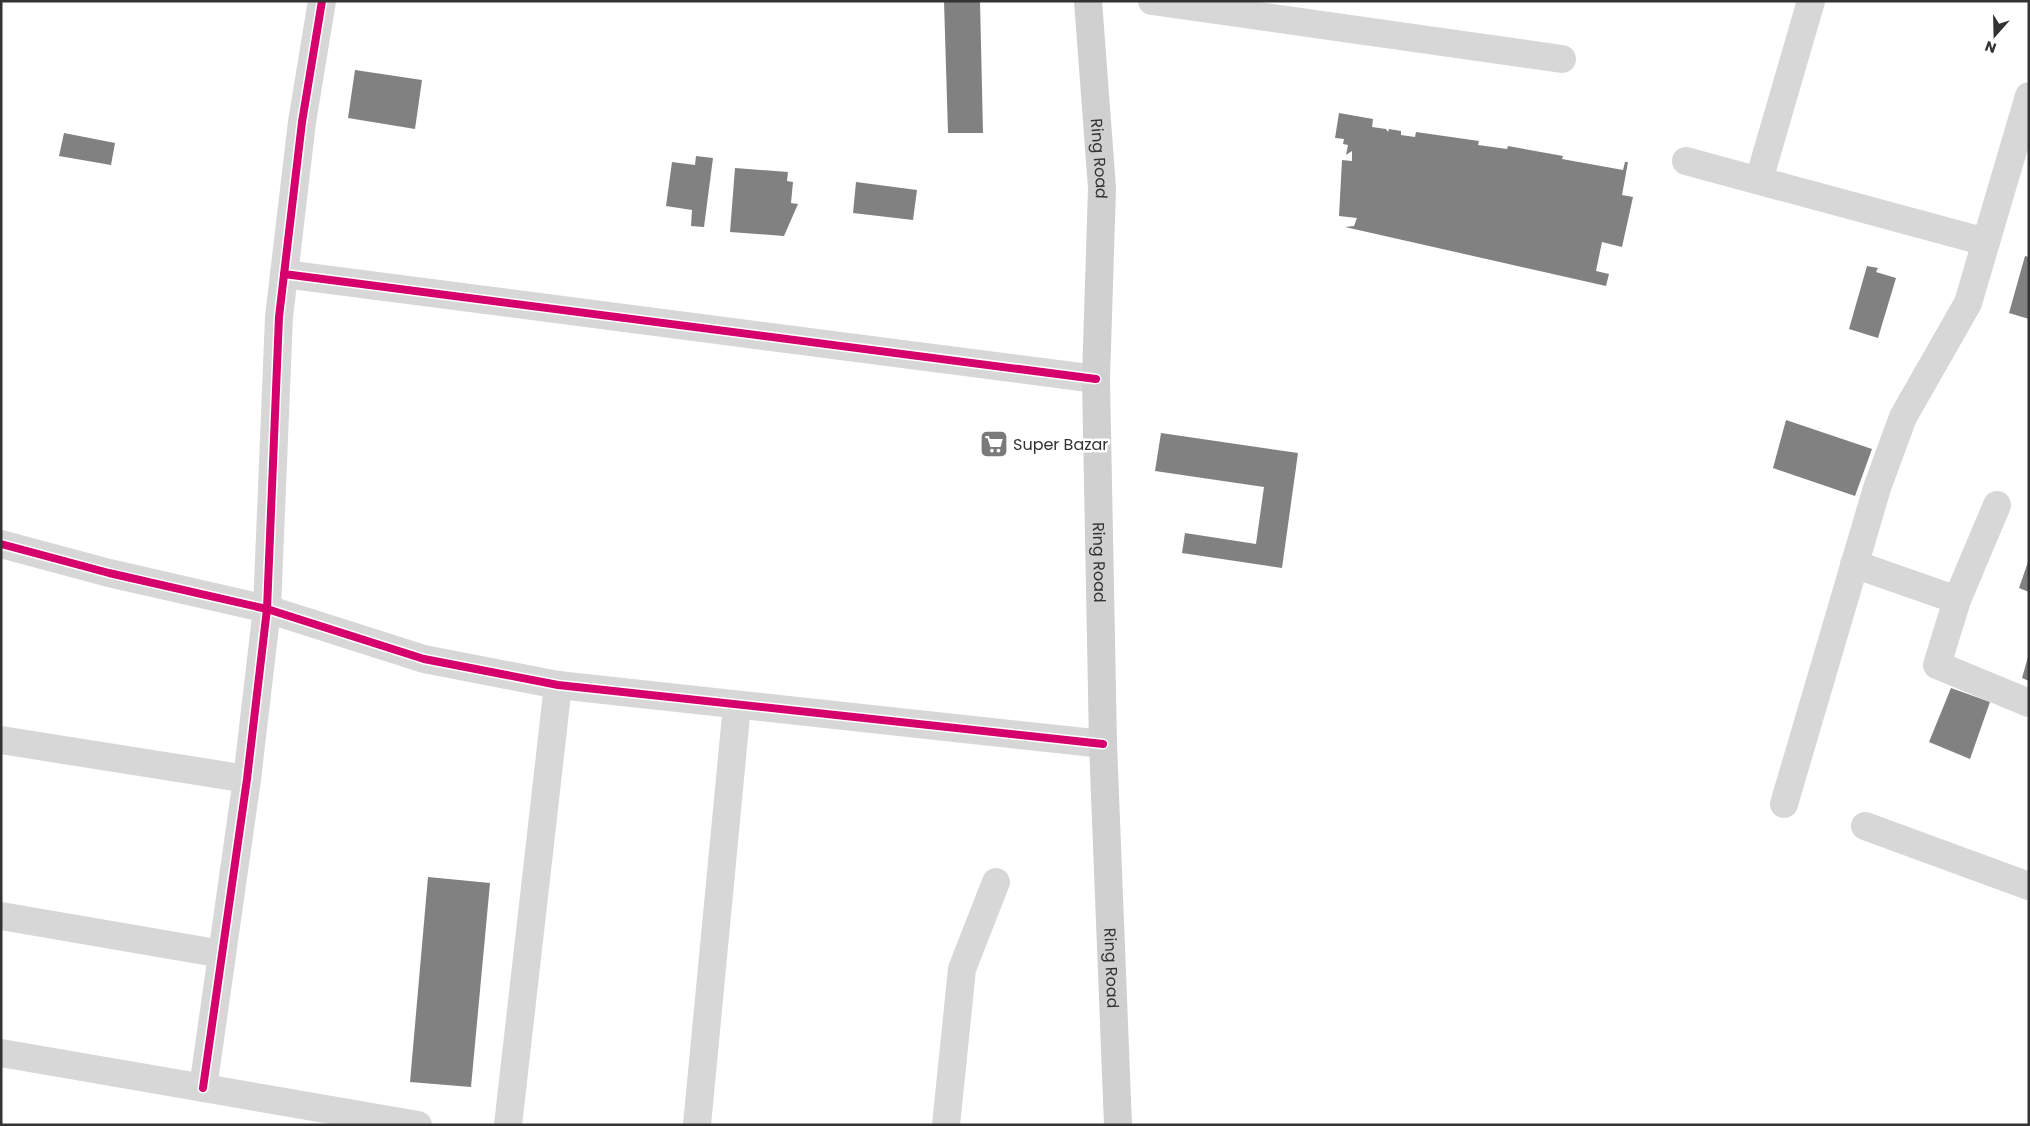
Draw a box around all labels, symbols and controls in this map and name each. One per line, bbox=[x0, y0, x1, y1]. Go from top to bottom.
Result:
north arrow bbox=[1970, 10, 2020, 60]
text: N bbox=[1982, 36, 1999, 58]
street label: Ring Road bbox=[1085, 117, 1113, 199]
supermarket icon: Super Bazar bbox=[979, 429, 1009, 459]
place label: Super Bazar bbox=[1013, 433, 1108, 456]
street label: Ring Road bbox=[1087, 522, 1112, 603]
street label: Ring Road bbox=[1099, 927, 1125, 1009]

